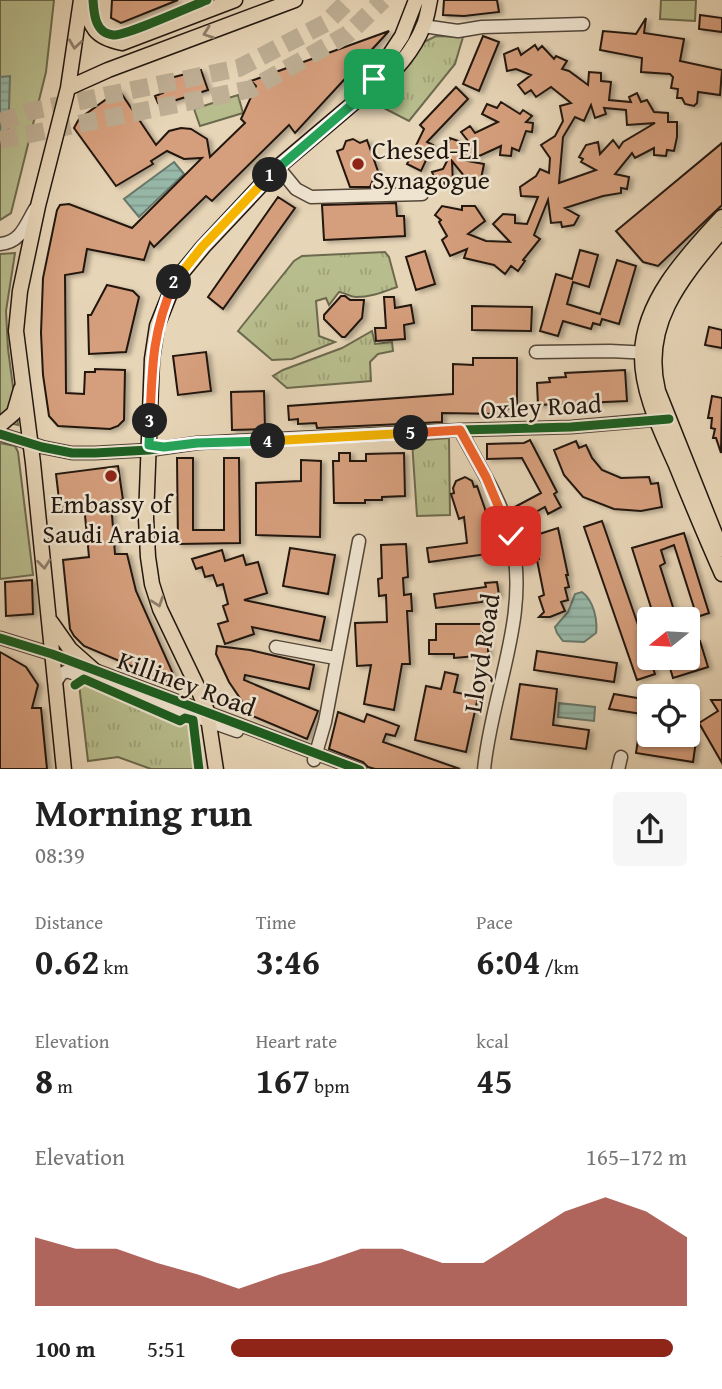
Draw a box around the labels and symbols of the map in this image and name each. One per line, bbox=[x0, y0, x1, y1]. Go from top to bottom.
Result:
one-way arrow bbox=[202, 25, 214, 39]
one-way arrow bbox=[67, 38, 82, 50]
pin bbox=[344, 49, 404, 109]
place label: Chesed-El Synagogue bbox=[372, 130, 490, 199]
marker: Chesed-El Synagogue bbox=[350, 156, 366, 172]
pin: 1 bbox=[252, 158, 288, 192]
pin: 2 bbox=[156, 264, 192, 300]
street label: Oxley Road bbox=[479, 383, 603, 429]
pin: 3 bbox=[132, 404, 168, 438]
pin: 5 bbox=[394, 416, 428, 450]
pin: 4 bbox=[250, 424, 286, 458]
marker: Embassy of Saudi Arabia bbox=[103, 468, 119, 484]
place label: Embassy of Saudi Arabia bbox=[42, 484, 180, 553]
pin bbox=[481, 506, 541, 566]
one-way arrow bbox=[36, 558, 51, 570]
street label: Lloyd Road bbox=[452, 590, 510, 715]
one-way arrow bbox=[150, 595, 164, 607]
north arrow bbox=[637, 607, 700, 670]
street label: Killiney Road bbox=[112, 640, 262, 726]

